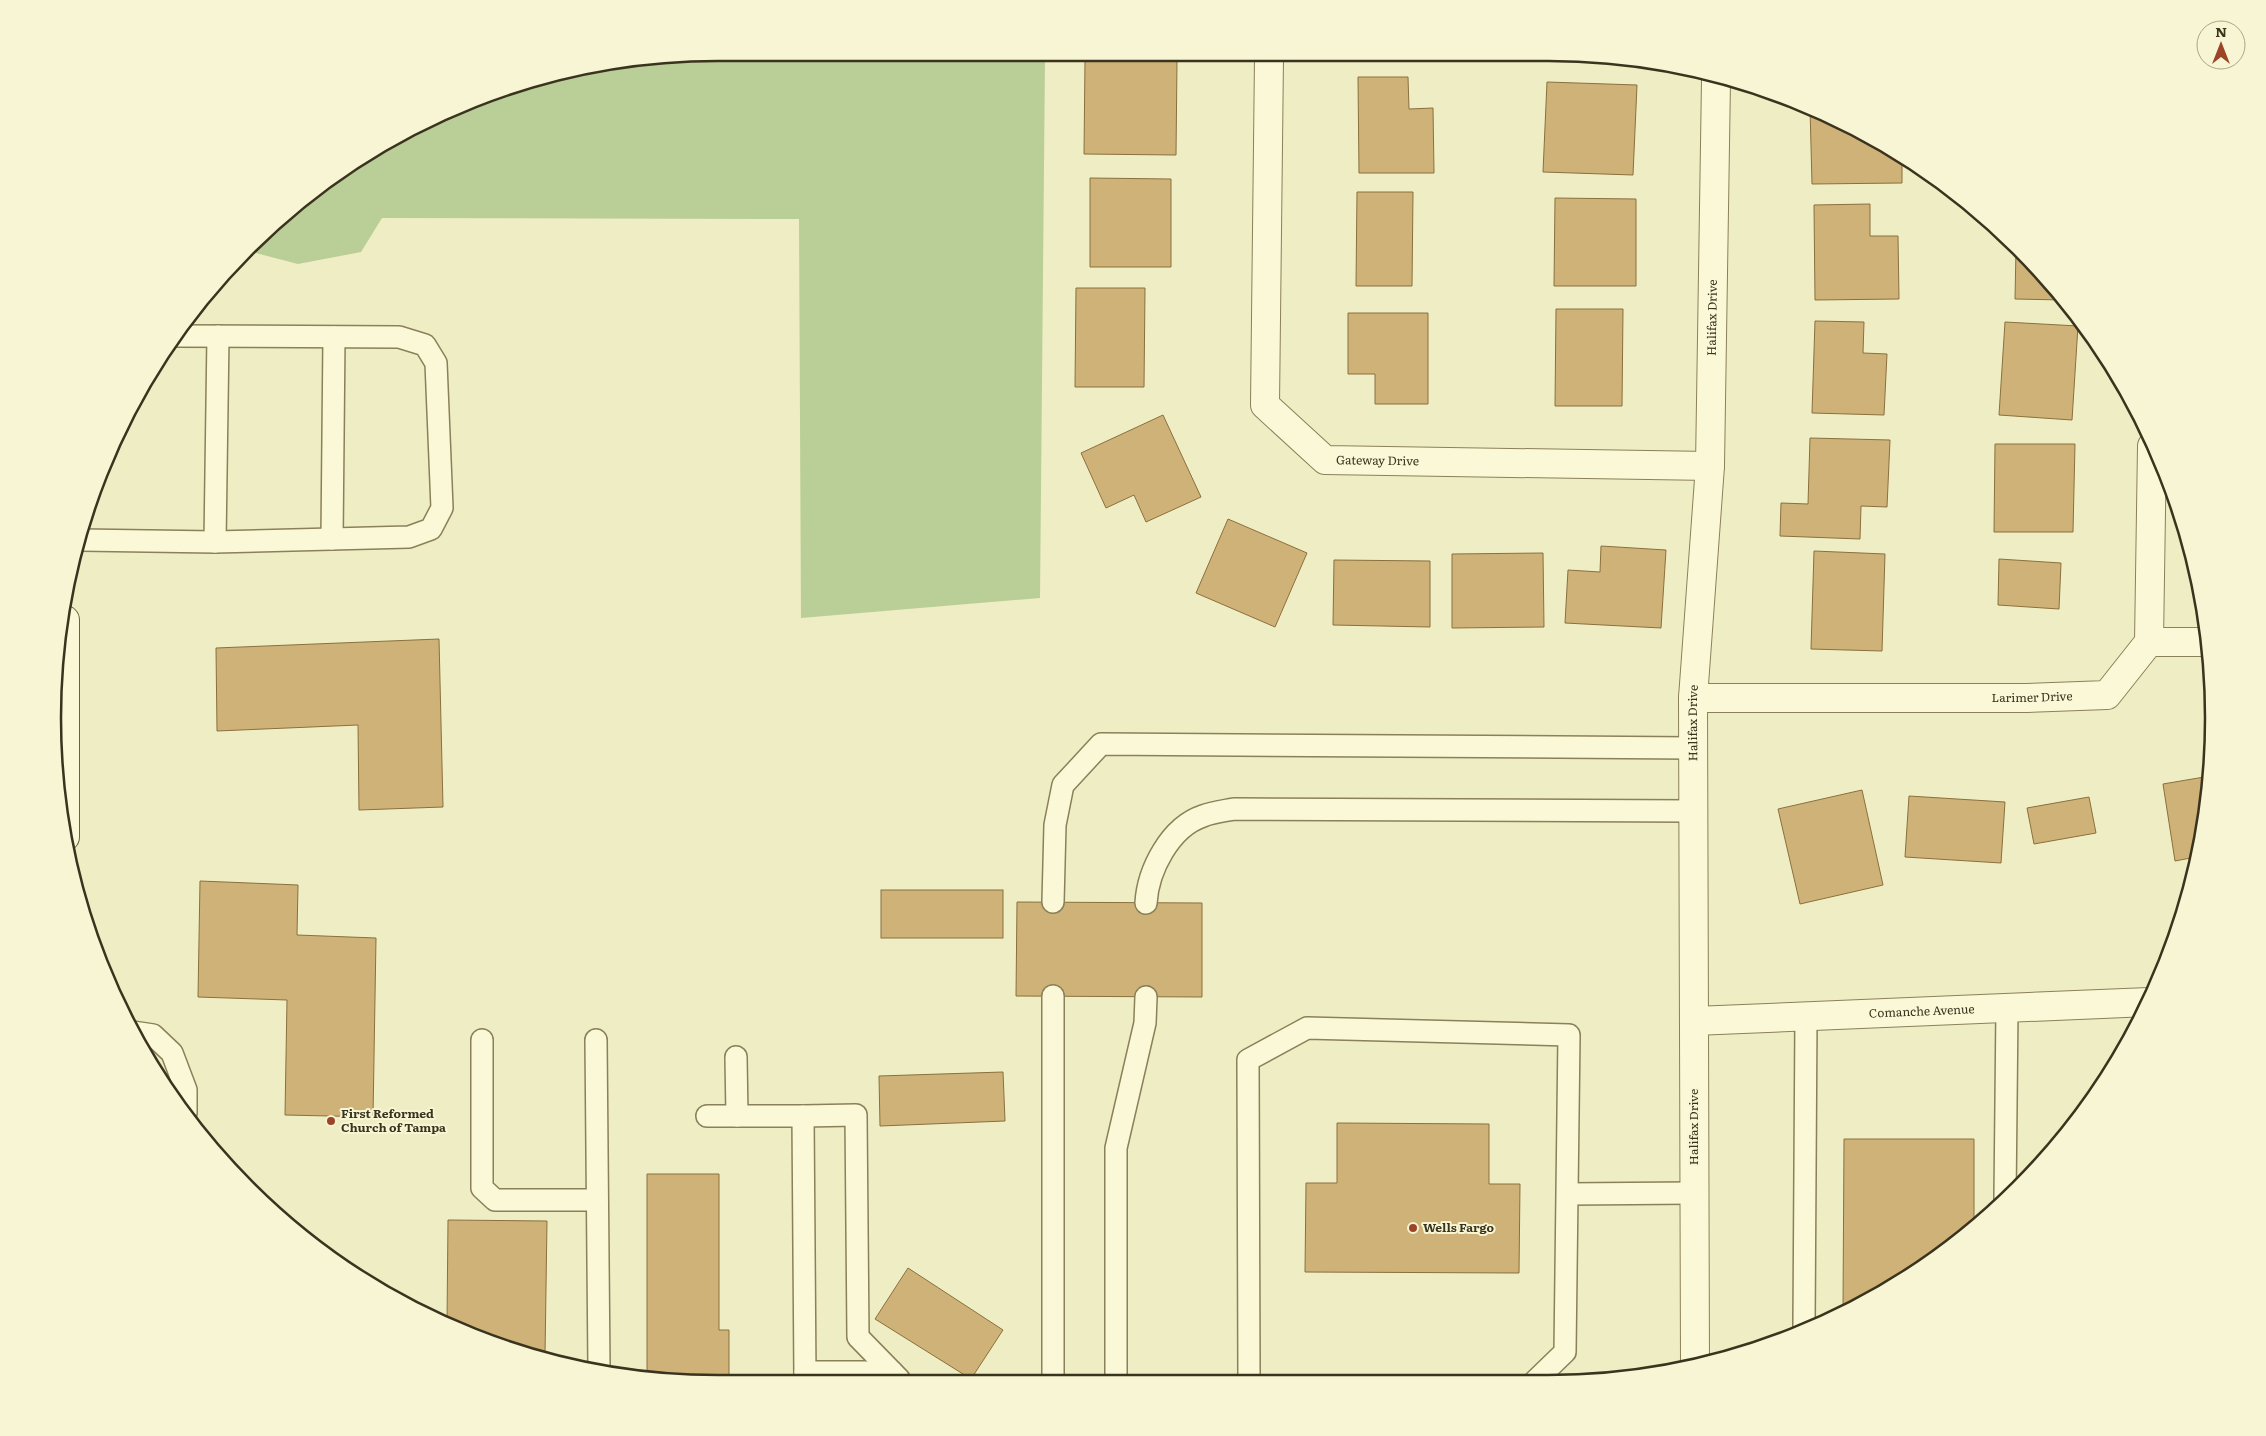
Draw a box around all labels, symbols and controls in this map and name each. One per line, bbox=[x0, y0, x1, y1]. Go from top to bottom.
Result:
north arrow bbox=[2196, 20, 2246, 70]
text: N bbox=[2215, 21, 2227, 41]
street label: Halifax Drive bbox=[1702, 279, 1721, 356]
street label: Gateway Drive bbox=[1336, 450, 1419, 469]
street label: Halifax Drive bbox=[1683, 684, 1702, 761]
street label: Larimer Drive bbox=[1991, 686, 2073, 706]
street label: Comanche Avenue bbox=[1869, 999, 1975, 1022]
street label: Halifax Drive bbox=[1684, 1089, 1702, 1165]
place label: First Reformed Church of Tampa bbox=[341, 1104, 446, 1136]
marker: First Reformed Church of Tampa bbox=[325, 1115, 337, 1127]
place label: Wells Fargo bbox=[1423, 1218, 1495, 1236]
marker: Wells Fargo bbox=[1407, 1222, 1419, 1234]

